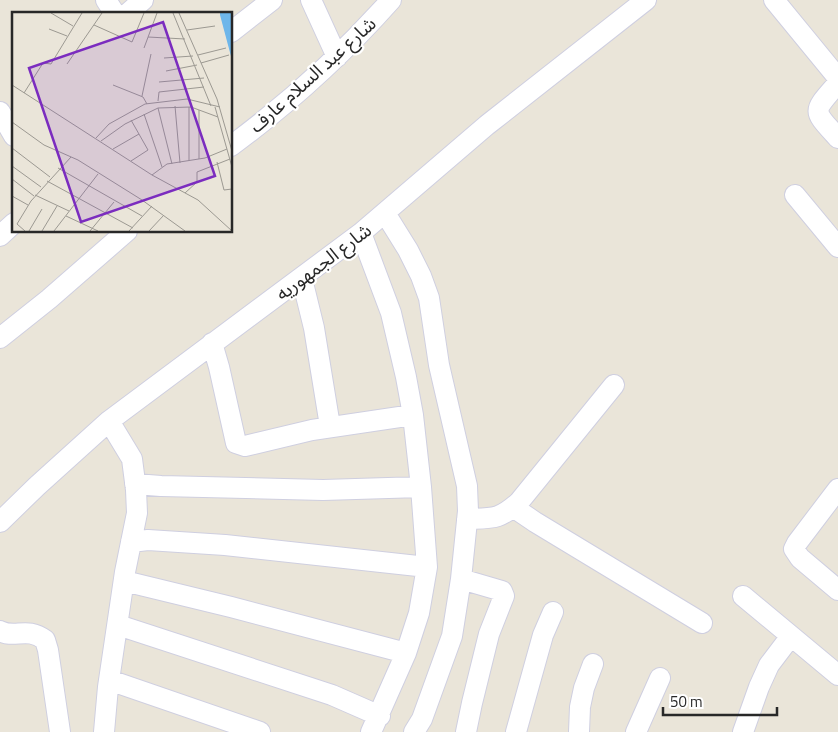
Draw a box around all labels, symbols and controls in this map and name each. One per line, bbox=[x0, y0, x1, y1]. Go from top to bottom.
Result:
street label: شارع عبد السلام عارف bbox=[242, 9, 383, 140]
inset map bbox=[12, 12, 232, 232]
street label: شارع الجمهوريه bbox=[269, 215, 377, 307]
scale bar bbox=[663, 684, 777, 716]
text: 50 m bbox=[670, 690, 703, 713]

